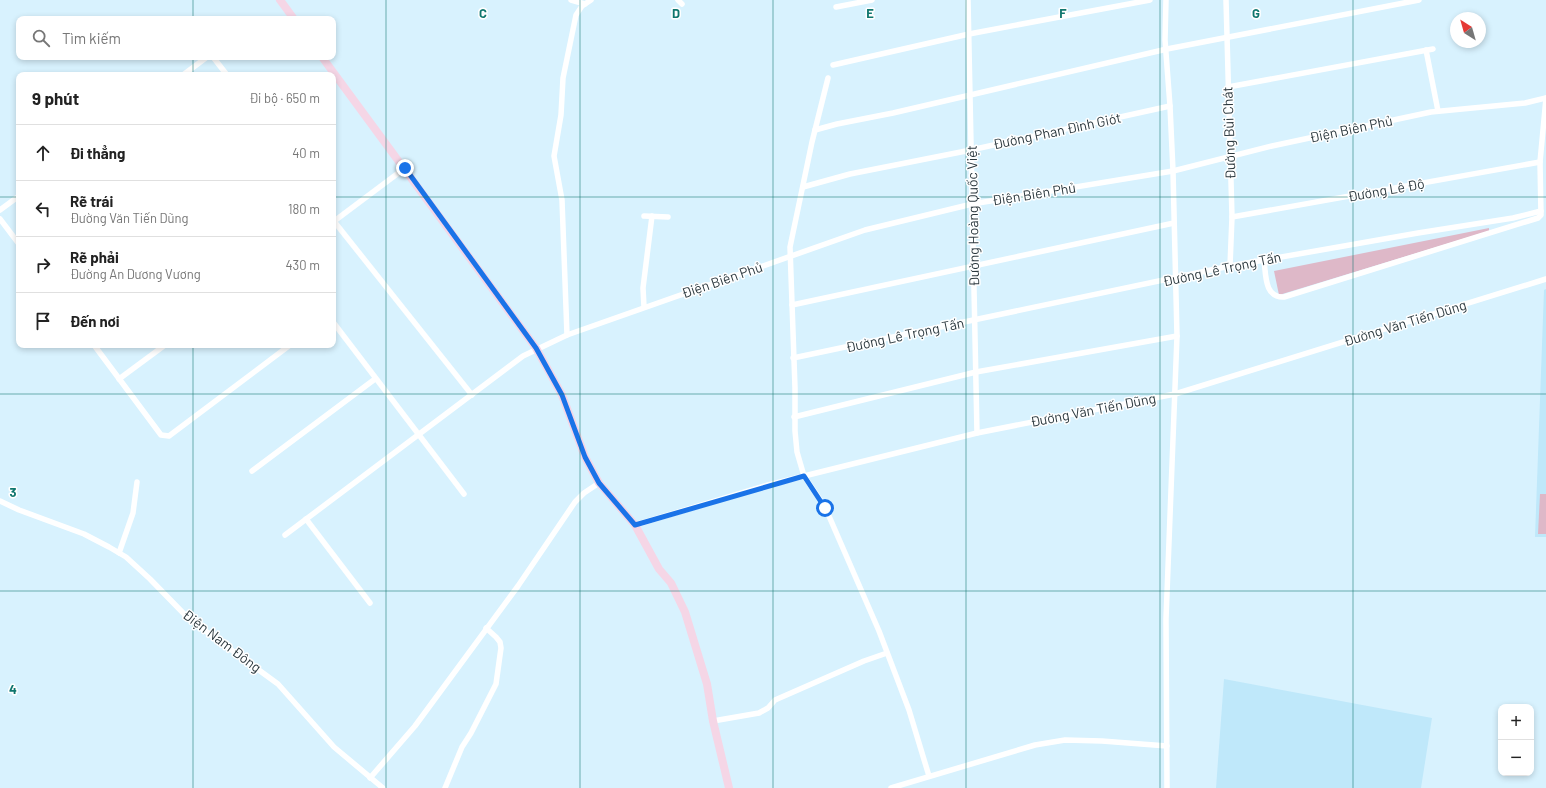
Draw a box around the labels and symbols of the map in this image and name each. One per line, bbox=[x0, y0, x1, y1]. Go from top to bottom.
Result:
text: C bbox=[479, 5, 487, 21]
text: D bbox=[672, 5, 680, 21]
text: E bbox=[866, 5, 874, 21]
text: F bbox=[1059, 5, 1067, 21]
text: G bbox=[1252, 5, 1260, 21]
north arrow bbox=[1450, 12, 1486, 48]
street label: Đường Bùi Chát bbox=[1218, 86, 1239, 180]
street label: Đường Phan Đình Giót bbox=[991, 109, 1123, 152]
street label: Điện Biên Phủ bbox=[1308, 111, 1394, 146]
street label: Đường Hoàng Quốc Việt bbox=[963, 145, 982, 287]
route end bbox=[396, 159, 414, 177]
street label: Đường Lê Độ bbox=[1346, 174, 1426, 205]
street label: Điện Biên Phủ bbox=[991, 179, 1077, 209]
street label: Đường Lê Trọng Tấn bbox=[1161, 248, 1283, 289]
street label: Điện Biên Phủ bbox=[679, 258, 765, 301]
street label: Đường Văn Tiến Dũng bbox=[1341, 296, 1468, 349]
street label: Đường Lê Trọng Tấn bbox=[844, 314, 966, 355]
street label: Đường Văn Tiến Dũng bbox=[1029, 389, 1157, 430]
text: 3 bbox=[9, 484, 17, 500]
route start bbox=[816, 499, 834, 517]
street label: Điện Nam Đông bbox=[180, 606, 265, 676]
text: 4 bbox=[9, 681, 17, 697]

